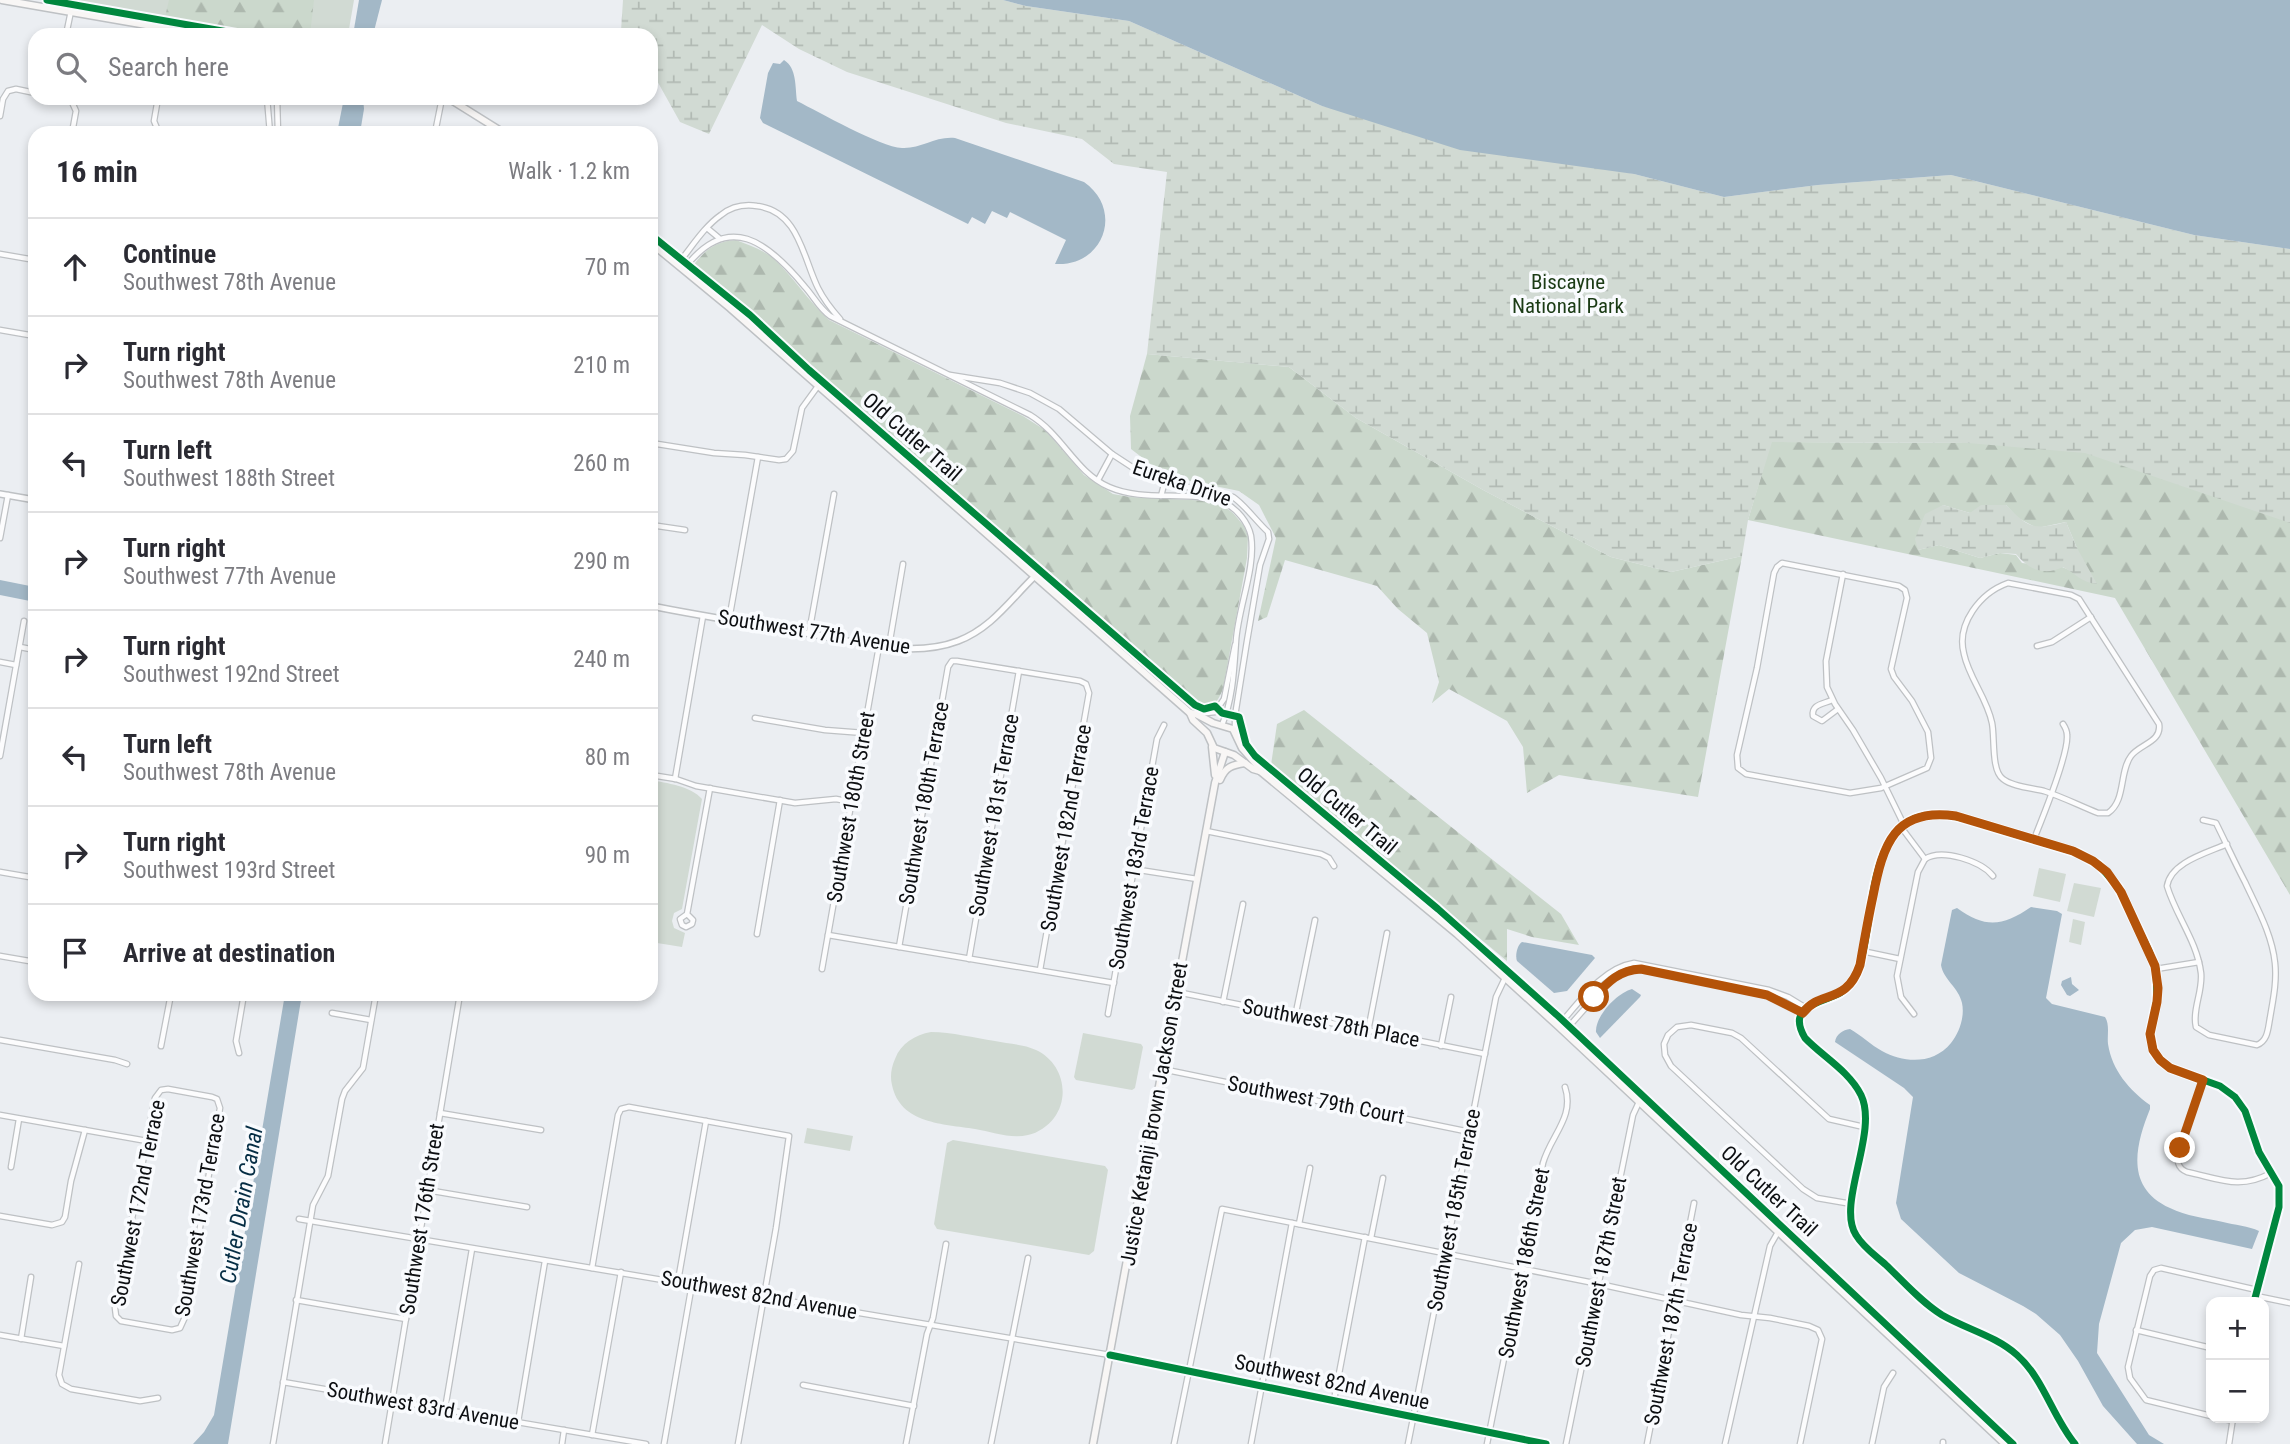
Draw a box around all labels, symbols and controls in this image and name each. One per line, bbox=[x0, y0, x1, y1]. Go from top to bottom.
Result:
search box bbox=[28, 28, 658, 105]
icon: search bbox=[52, 48, 90, 86]
text: Search here bbox=[108, 52, 229, 82]
text: 16 min bbox=[56, 154, 138, 189]
text: Walk · 1.2 km bbox=[508, 158, 630, 185]
text: Continue bbox=[123, 239, 216, 269]
icon: ahead bbox=[56, 248, 94, 286]
text: 70 m bbox=[585, 254, 630, 281]
text: Southwest 78th Avenue bbox=[123, 269, 336, 296]
park label: Biscayne National Park bbox=[1512, 270, 1625, 318]
text: Turn right bbox=[123, 337, 225, 367]
icon: right bbox=[56, 346, 94, 384]
text: 210 m bbox=[573, 352, 630, 379]
text: Southwest 78th Avenue bbox=[123, 367, 336, 394]
street label: Old Cutler Trail bbox=[858, 388, 966, 486]
text: Turn left bbox=[123, 435, 212, 465]
icon: left bbox=[56, 444, 94, 482]
text: 260 m bbox=[573, 450, 630, 477]
street label: Eureka Drive bbox=[1130, 455, 1235, 511]
text: Southwest 188th Street bbox=[123, 465, 335, 492]
text: Turn right bbox=[123, 533, 225, 563]
icon: right bbox=[56, 542, 94, 580]
text: 290 m bbox=[573, 548, 630, 575]
text: Southwest 77th Avenue bbox=[123, 563, 336, 590]
street label: Southwest 77th Avenue bbox=[716, 605, 912, 659]
text: Turn right bbox=[123, 631, 225, 661]
icon: right bbox=[56, 640, 94, 678]
text: 240 m bbox=[573, 646, 630, 673]
text: Southwest 192nd Street bbox=[123, 661, 340, 688]
street label: Southwest 180th Terrace bbox=[894, 700, 954, 906]
street label: Southwest 180th Street bbox=[822, 710, 880, 904]
street label: Southwest 181st Terrace bbox=[964, 712, 1024, 918]
street label: Southwest 182nd Terrace bbox=[1036, 722, 1096, 933]
text: Turn left bbox=[123, 729, 212, 759]
icon: left bbox=[56, 738, 94, 776]
text: 80 m bbox=[585, 744, 630, 771]
text: Southwest 78th Avenue bbox=[123, 759, 336, 786]
street label: Old Cutler Trail bbox=[1292, 763, 1402, 859]
street label: Southwest 183rd Terrace bbox=[1104, 764, 1164, 971]
text: Turn right bbox=[123, 827, 225, 857]
icon: right bbox=[56, 836, 94, 874]
text: 90 m bbox=[585, 842, 630, 869]
text: Southwest 193rd Street bbox=[123, 857, 335, 884]
icon: arrive bbox=[56, 934, 94, 972]
text: Arrive at destination bbox=[123, 938, 335, 968]
street label: Justice Ketanji Brown Jackson Street bbox=[1115, 960, 1193, 1268]
route start bbox=[1578, 981, 1609, 1012]
street label: Southwest 78th Place bbox=[1240, 994, 1422, 1052]
street label: Southwest 79th Court bbox=[1226, 1071, 1406, 1129]
street label: Southwest 172nd Terrace bbox=[106, 1098, 170, 1308]
street label: Southwest 185th Terrace bbox=[1423, 1107, 1485, 1313]
street label: Southwest 173rd Terrace bbox=[170, 1111, 230, 1318]
street label: Southwest 176th Street bbox=[395, 1122, 449, 1316]
water label: Cutler Drain Canal bbox=[214, 1124, 269, 1285]
route end bbox=[2164, 1132, 2195, 1163]
street label: Old Cutler Trail bbox=[1716, 1141, 1822, 1241]
street label: Southwest 186th Street bbox=[1494, 1166, 1554, 1360]
street label: Southwest 187th Street bbox=[1571, 1175, 1631, 1369]
street label: Southwest 187th Terrace bbox=[1640, 1221, 1702, 1427]
street label: Southwest 82nd Avenue bbox=[659, 1266, 859, 1324]
map controls bbox=[2206, 1297, 2269, 1423]
button: + bbox=[2206, 1297, 2269, 1360]
street label: Southwest 82nd Avenue bbox=[1232, 1350, 1432, 1414]
button: − bbox=[2206, 1360, 2269, 1423]
street label: Southwest 83rd Avenue bbox=[325, 1377, 521, 1435]

